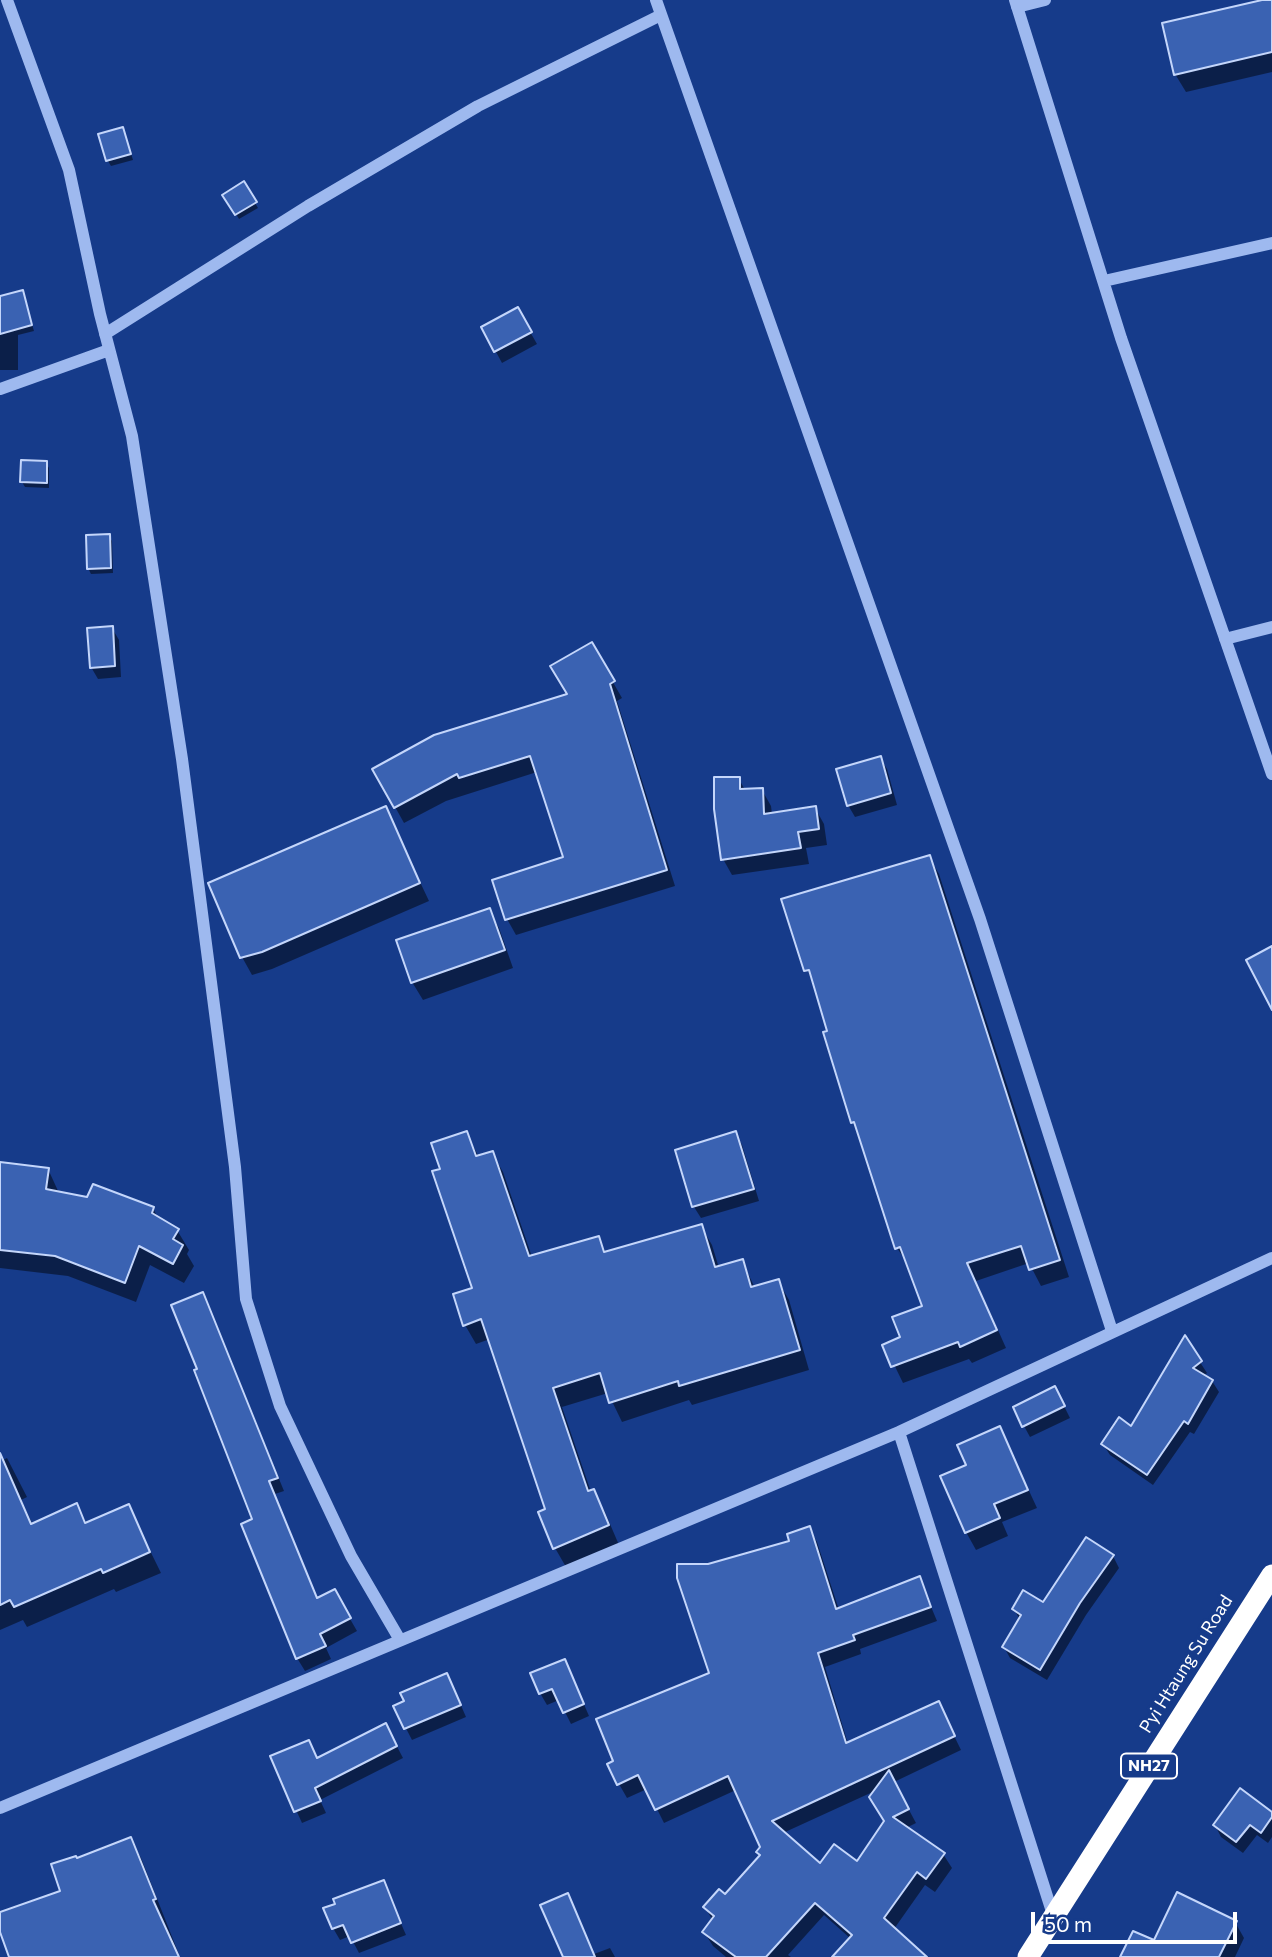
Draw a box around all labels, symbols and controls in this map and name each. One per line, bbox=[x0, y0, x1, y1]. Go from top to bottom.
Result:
street label: Pyi Htaung Su Road bbox=[1135, 1591, 1237, 1737]
road number: NH27 bbox=[1121, 1754, 1177, 1778]
scale bar bbox=[1034, 1898, 1240, 1942]
text: 50 m bbox=[1044, 1911, 1092, 1936]

